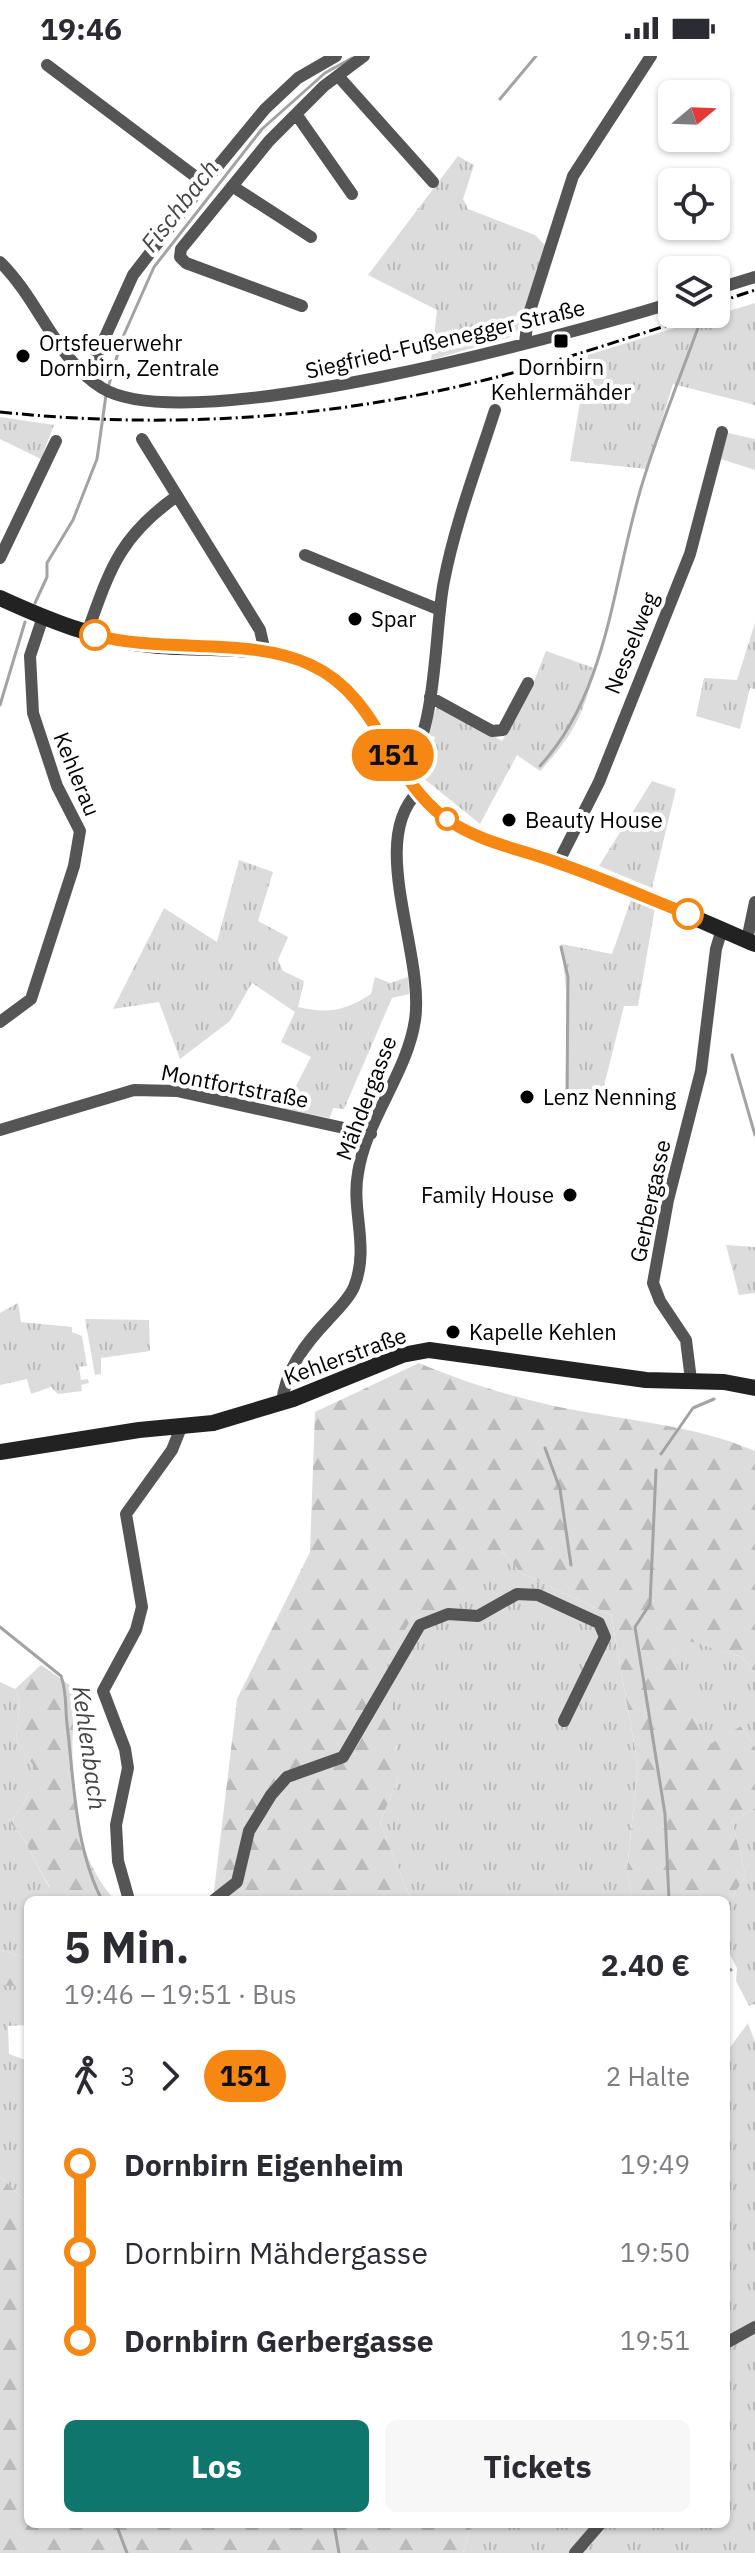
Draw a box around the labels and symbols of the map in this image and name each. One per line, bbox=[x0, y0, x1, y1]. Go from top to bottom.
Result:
north arrow bbox=[658, 80, 730, 152]
water label: Fischbach bbox=[133, 153, 225, 258]
street label: Siegfried-Fußenegger Straße bbox=[302, 292, 588, 385]
place label: Ortsfeuerwehr Dornbirn, Zentrale bbox=[39, 328, 219, 382]
marker: Dornbirn Kehlermähder bbox=[552, 332, 570, 350]
marker: Ortsfeuerwehr Dornbirn, Zentrale bbox=[14, 347, 32, 365]
place label: Dornbirn Kehlermähder bbox=[491, 352, 631, 406]
street label: Nesselweg bbox=[597, 587, 664, 698]
place label: Spar bbox=[371, 604, 416, 633]
marker: Spar bbox=[346, 610, 364, 628]
unlabelled marker bbox=[80, 620, 110, 650]
street label: Kehlerau bbox=[47, 727, 107, 820]
line badge: 151 bbox=[347, 729, 439, 781]
place label: Beauty House bbox=[525, 805, 663, 834]
unlabelled marker bbox=[436, 808, 458, 830]
marker: Beauty House bbox=[500, 811, 518, 829]
unlabelled marker bbox=[673, 899, 703, 929]
street label: Mähdergasse bbox=[328, 1031, 403, 1164]
street label: Montfortstraße bbox=[159, 1057, 311, 1114]
place label: Lenz Nenning bbox=[543, 1082, 676, 1111]
marker: Lenz Nenning bbox=[518, 1088, 536, 1106]
street label: Gerbergasse bbox=[622, 1137, 677, 1265]
place label: Family House bbox=[421, 1180, 554, 1209]
marker: Family House bbox=[561, 1186, 579, 1204]
place label: Kapelle Kehlen bbox=[469, 1317, 617, 1346]
street label: Kehlerstraße bbox=[280, 1320, 410, 1391]
marker: Kapelle Kehlen bbox=[444, 1323, 462, 1341]
water label: Kehlenbach bbox=[65, 1684, 115, 1812]

